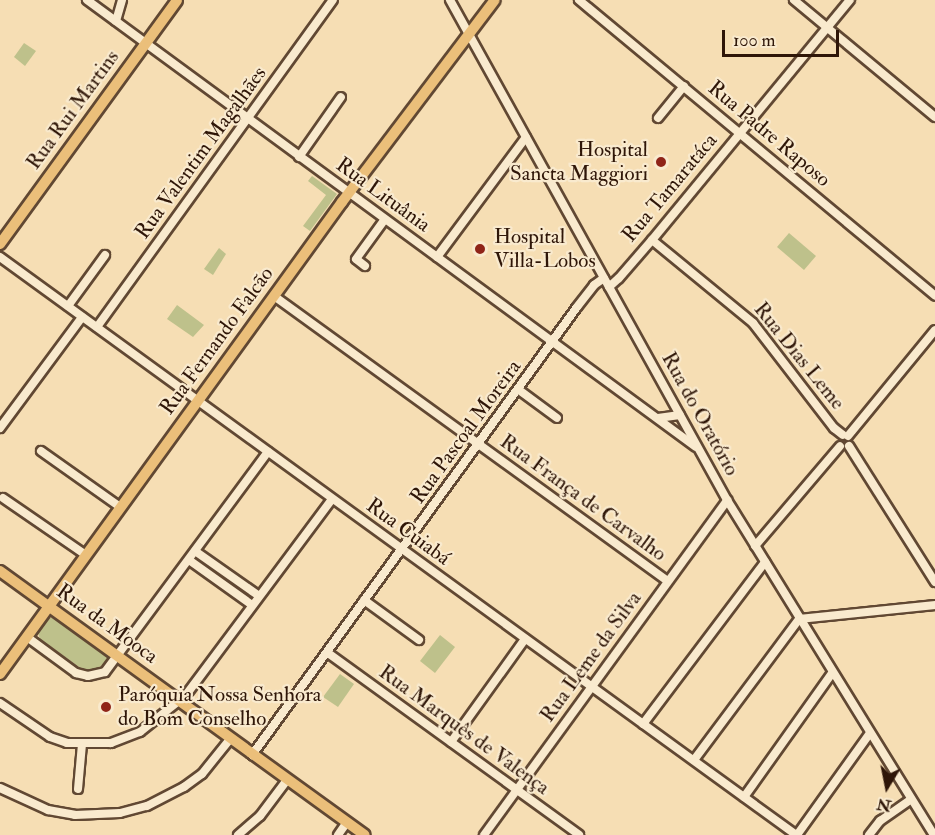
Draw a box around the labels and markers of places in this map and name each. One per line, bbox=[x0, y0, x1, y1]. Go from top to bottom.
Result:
place label: Hospital Sancta Maggiori bbox=[510, 137, 648, 187]
marker: Hospital Sancta Maggiori bbox=[652, 153, 670, 171]
place label: Hospital Villa-Lobos bbox=[494, 224, 596, 274]
marker: Hospital Villa-Lobos bbox=[471, 240, 489, 258]
place label: Paróquia Nossa Senhora do Bom Conselho bbox=[118, 682, 321, 732]
marker: Paróquia Nossa Senhora do Bom Conselho bbox=[99, 700, 113, 714]

